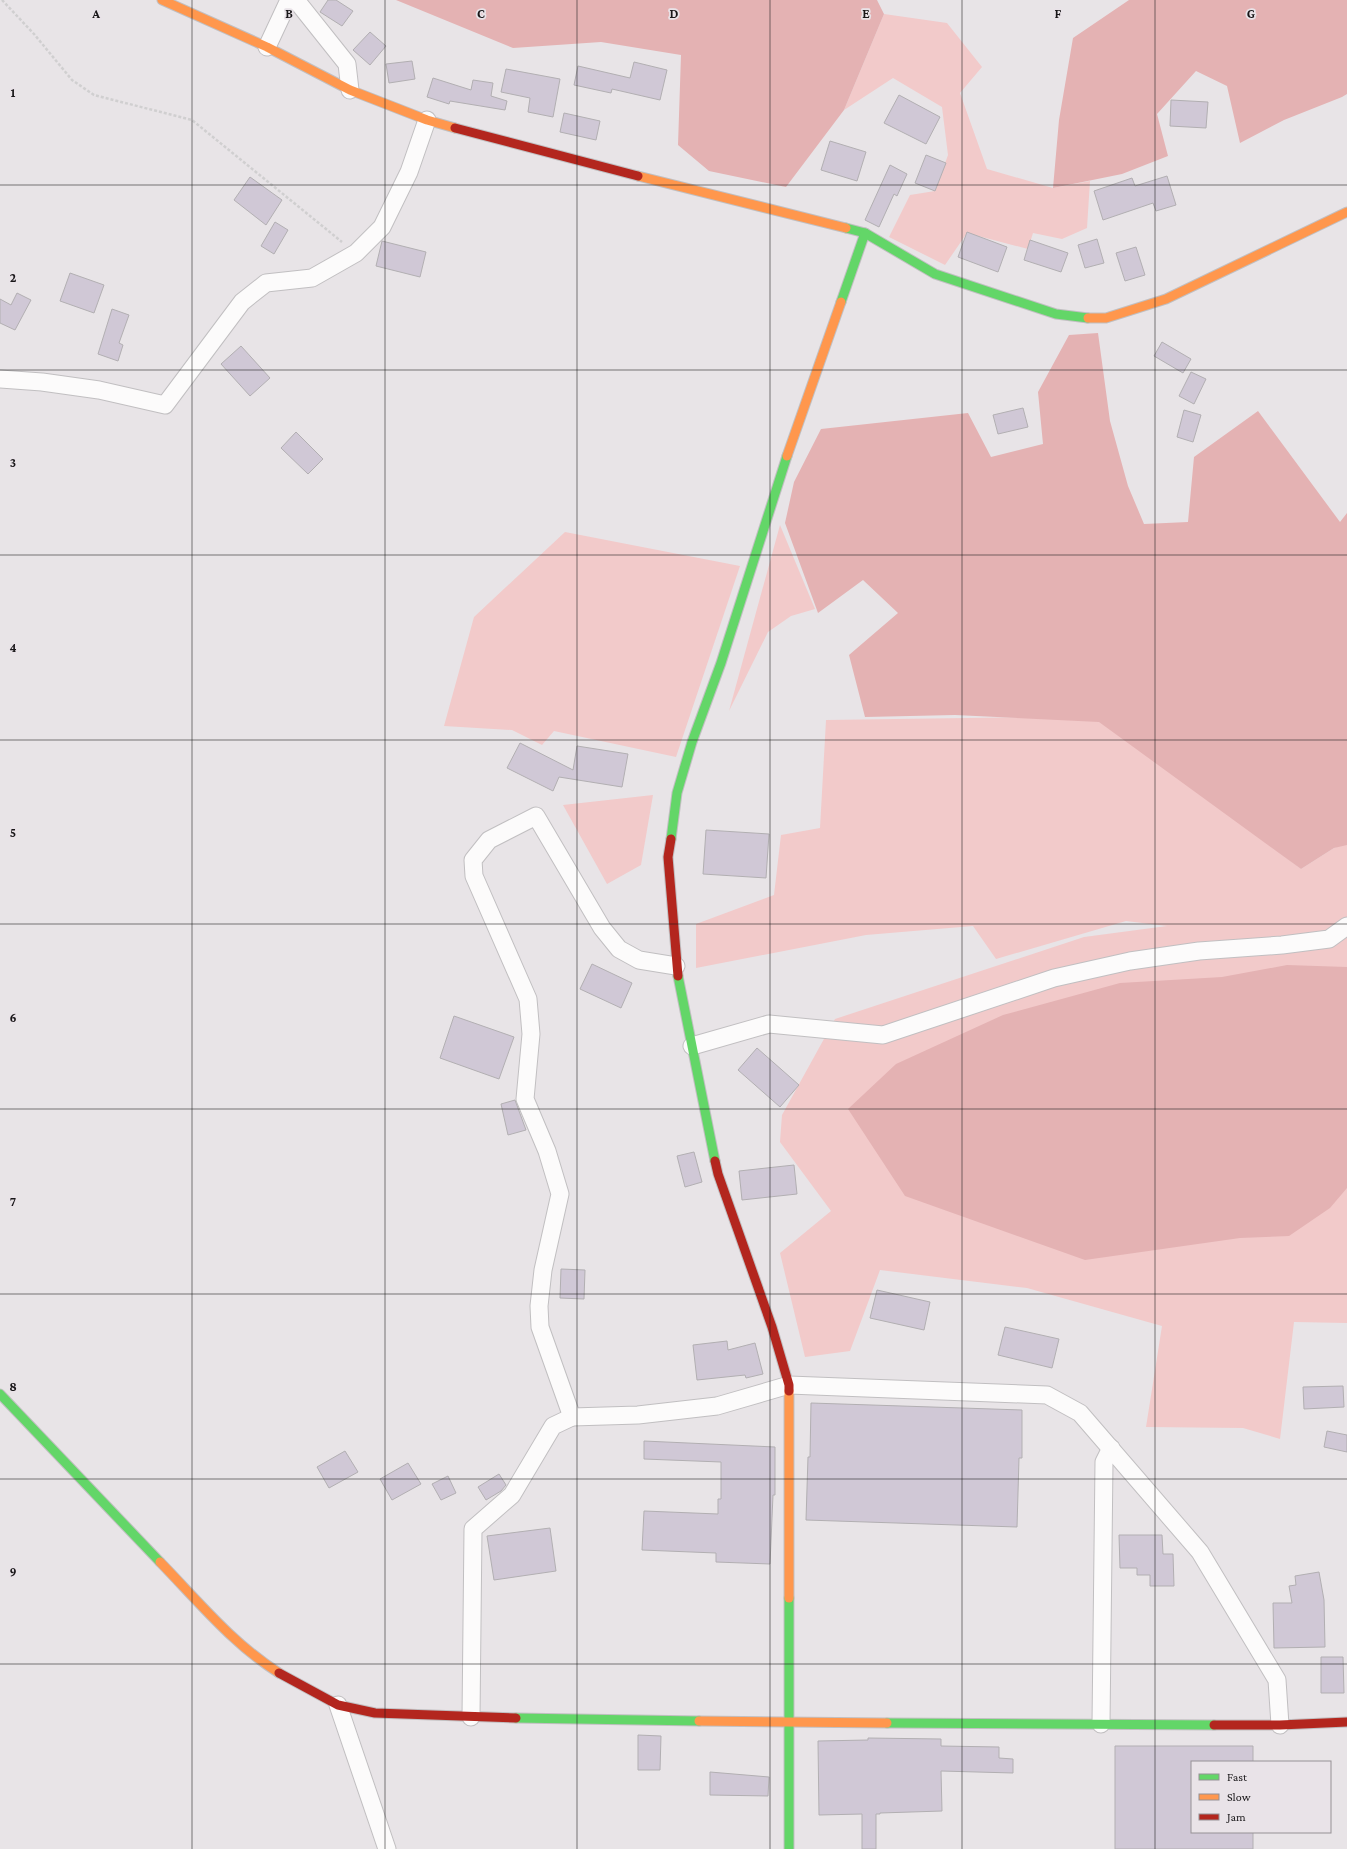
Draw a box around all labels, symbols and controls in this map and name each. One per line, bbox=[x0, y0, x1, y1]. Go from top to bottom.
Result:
text: A bbox=[91, 6, 100, 21]
text: B bbox=[285, 6, 293, 21]
text: C bbox=[477, 6, 485, 21]
text: D bbox=[670, 6, 679, 21]
text: E bbox=[862, 6, 870, 21]
text: F bbox=[1055, 6, 1062, 21]
text: G bbox=[1247, 6, 1255, 21]
text: 1 bbox=[11, 85, 16, 100]
text: 2 bbox=[10, 270, 17, 285]
text: 3 bbox=[10, 455, 16, 470]
text: 4 bbox=[9, 640, 17, 655]
text: 5 bbox=[10, 825, 16, 840]
text: 6 bbox=[9, 1010, 17, 1025]
text: 7 bbox=[10, 1194, 16, 1209]
text: 8 bbox=[9, 1379, 17, 1394]
text: 9 bbox=[9, 1564, 17, 1579]
legend bbox=[1191, 1761, 1331, 1833]
text: Fast bbox=[1227, 1770, 1248, 1784]
text: Slow bbox=[1227, 1790, 1251, 1804]
text: Jam bbox=[1226, 1810, 1246, 1824]

